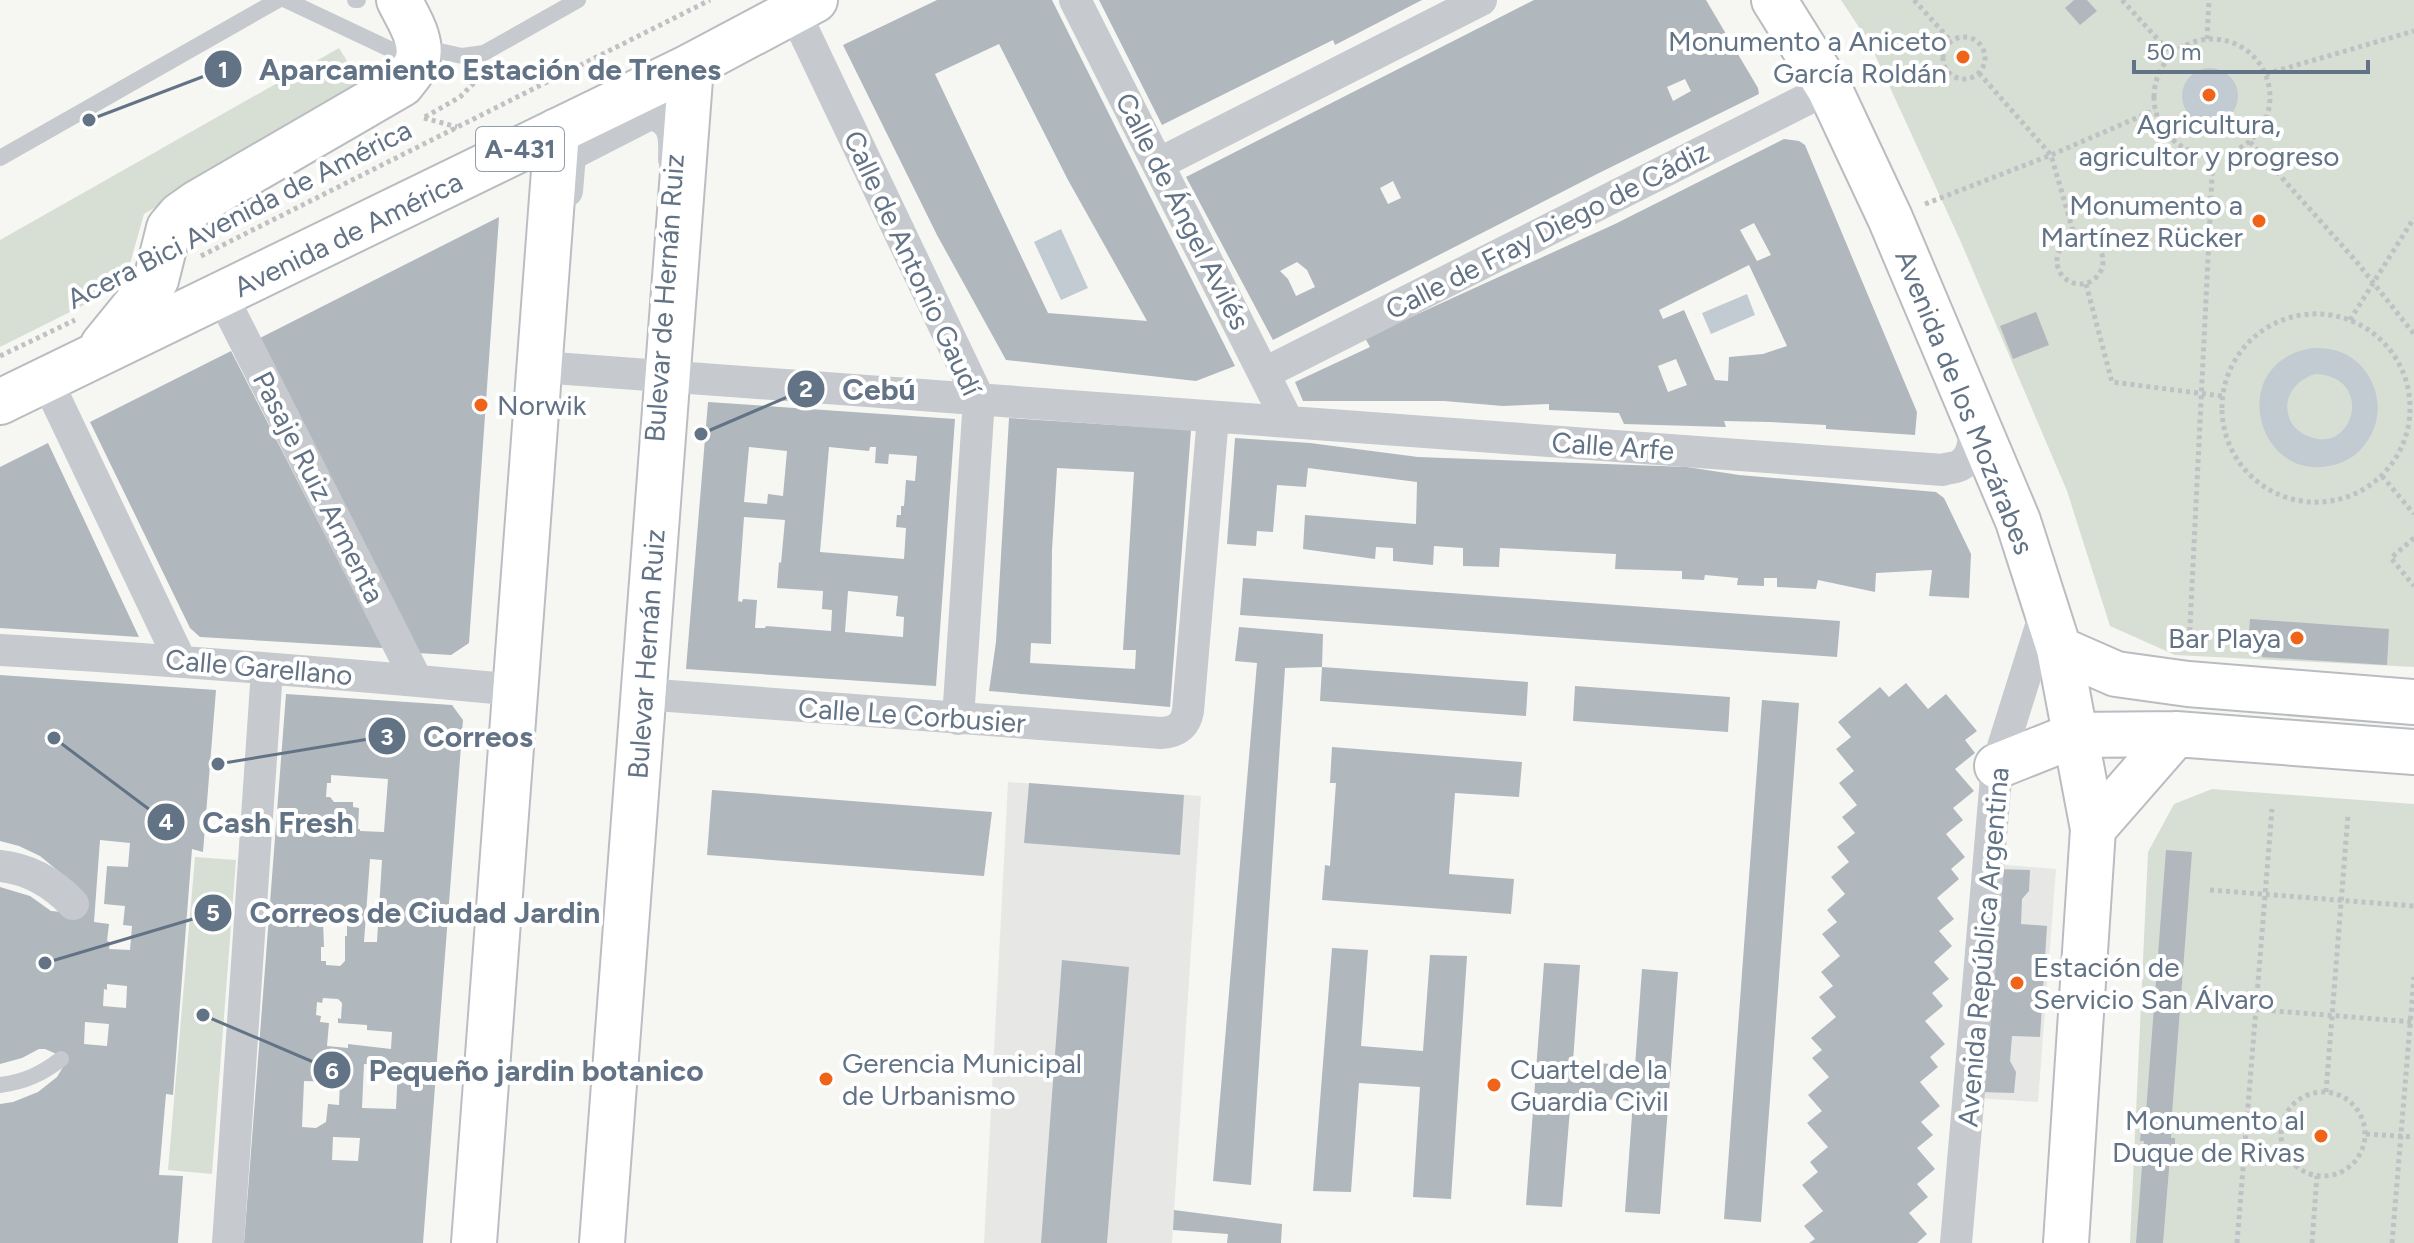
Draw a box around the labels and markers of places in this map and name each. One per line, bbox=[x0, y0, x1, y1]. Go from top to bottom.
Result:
place label: Monumento a Aniceto García Roldán bbox=[1668, 24, 1947, 90]
callout: Aparcamiento Estación de Trenes bbox=[203, 42, 737, 96]
marker: Monumento a Aniceto García Roldán bbox=[1954, 48, 1972, 66]
marker: Agricultura, agricultor y progreso bbox=[2200, 86, 2218, 104]
place label: Agricultura, agricultor y progreso bbox=[2078, 107, 2340, 173]
place label: Monumento a Martínez Rücker bbox=[2041, 188, 2244, 254]
marker: Monumento a Martínez Rücker bbox=[2250, 212, 2268, 230]
callout: Cebú bbox=[786, 362, 931, 416]
place label: Norwik bbox=[497, 388, 587, 422]
marker: Norwik bbox=[472, 396, 490, 414]
place label: Bar Playa bbox=[2168, 621, 2281, 655]
marker: Bar Playa bbox=[2288, 629, 2306, 647]
callout: Correos bbox=[367, 709, 549, 763]
callout: Cash Fresh bbox=[146, 795, 369, 849]
callout: Correos de Ciudad Jardin bbox=[193, 886, 616, 940]
place label: Estación de Servicio San Álvaro bbox=[2033, 950, 2274, 1016]
marker: Estación de Servicio San Álvaro bbox=[2008, 974, 2026, 992]
callout: Pequeño jardin botanico bbox=[312, 1043, 720, 1097]
place label: Gerencia Municipal de Urbanismo bbox=[842, 1046, 1082, 1112]
place label: Cuartel de la Guardia Civil bbox=[1510, 1052, 1669, 1118]
marker: Gerencia Municipal de Urbanismo bbox=[817, 1070, 835, 1088]
marker: Cuartel de la Guardia Civil bbox=[1485, 1076, 1503, 1094]
place label: Monumento al Duque de Rivas bbox=[2112, 1103, 2305, 1169]
marker: Monumento al Duque de Rivas bbox=[2312, 1127, 2330, 1145]

